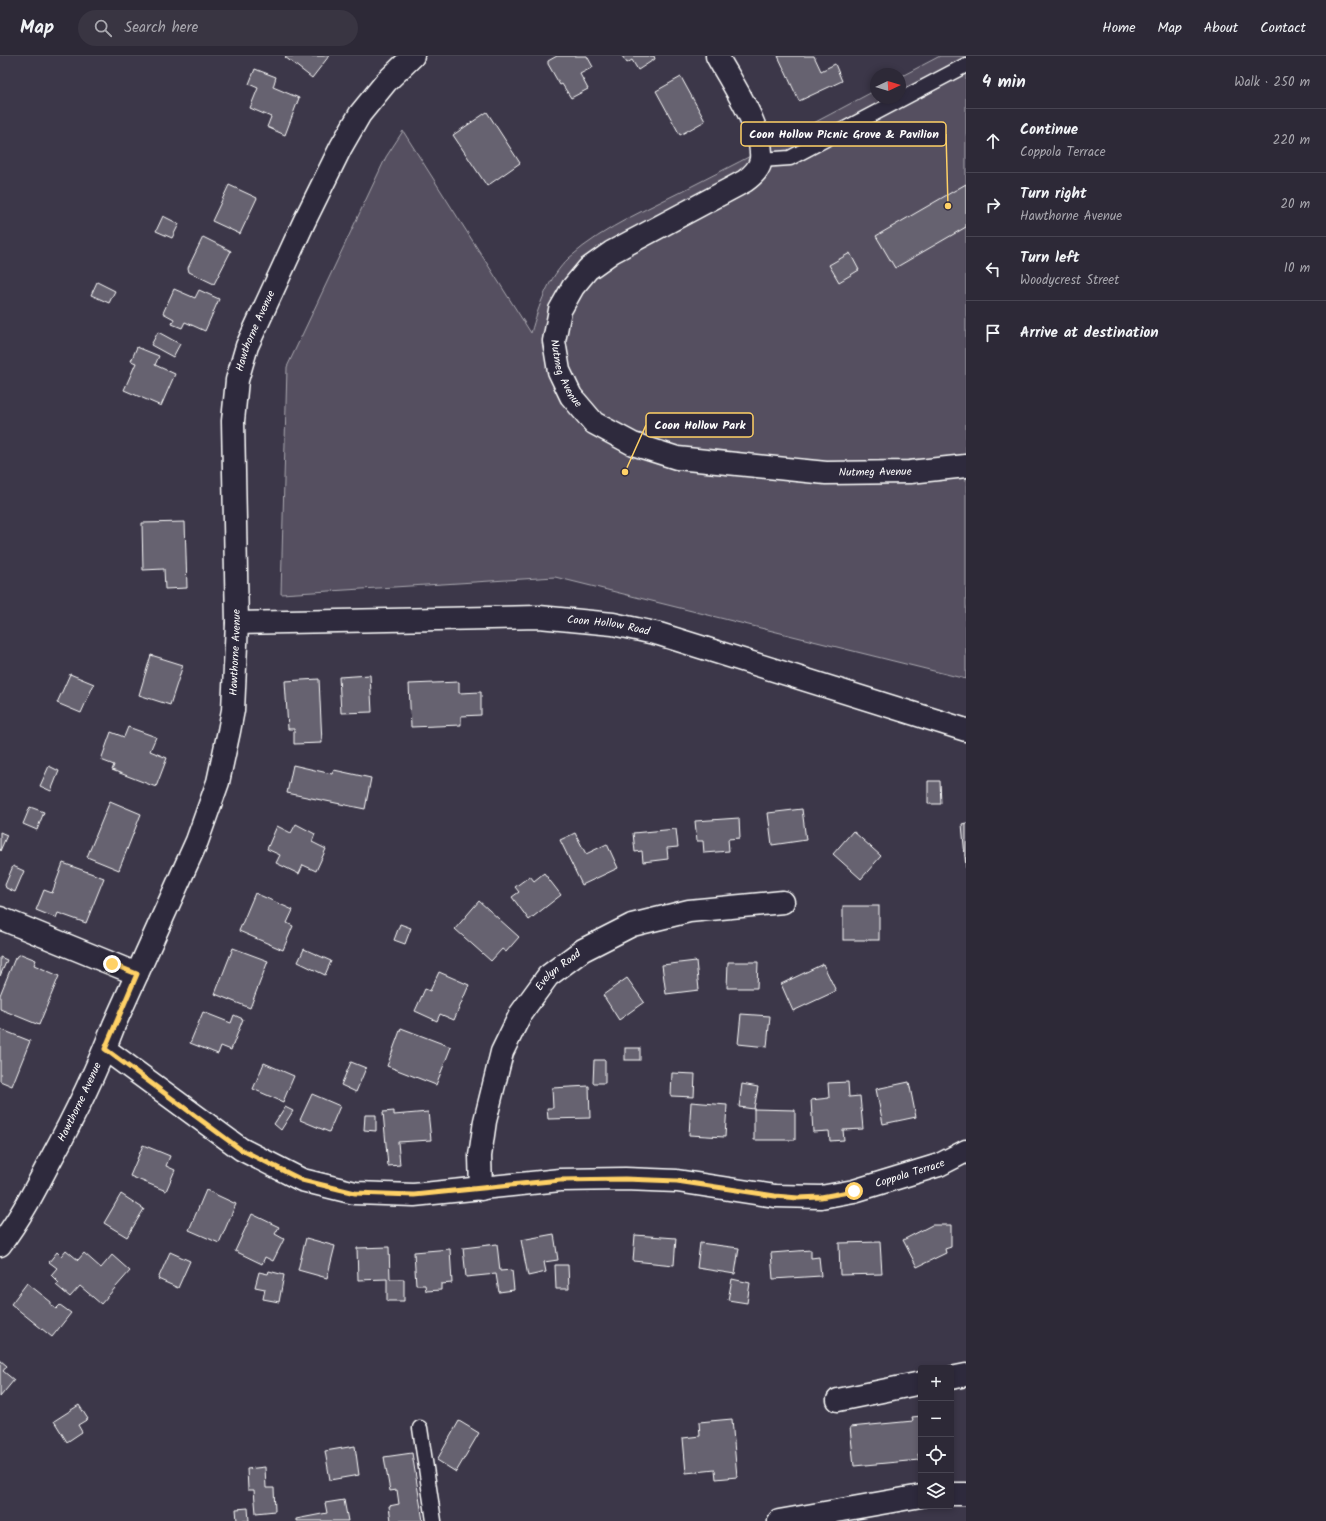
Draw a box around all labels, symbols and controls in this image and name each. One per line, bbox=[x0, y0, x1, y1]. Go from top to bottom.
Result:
search box bbox=[78, 10, 358, 46]
text: Map bbox=[20, 13, 54, 43]
text: Search here bbox=[124, 16, 198, 40]
icon: search bbox=[92, 17, 114, 39]
text: Home bbox=[1102, 17, 1136, 39]
text: Map bbox=[1158, 17, 1182, 39]
text: About bbox=[1204, 17, 1238, 39]
text: Contact bbox=[1260, 17, 1306, 39]
north arrow bbox=[870, 68, 906, 104]
text: 4 min bbox=[982, 69, 1026, 96]
text: Walk · 250 m bbox=[1234, 72, 1310, 93]
text: Continue bbox=[1020, 118, 1078, 142]
callout: Coon Hollow Picnic Grove & Pavilion bbox=[741, 122, 946, 146]
text: Coon Hollow Picnic Grove & Pavilion bbox=[749, 125, 939, 144]
icon: ahead bbox=[982, 130, 1004, 152]
text: 220 m bbox=[1273, 130, 1310, 151]
text: Coppola Terrace bbox=[1020, 142, 1106, 163]
text: Turn right bbox=[1020, 182, 1087, 206]
icon: right bbox=[982, 194, 1004, 216]
text: 20 m bbox=[1280, 194, 1310, 215]
text: Hawthorne Avenue bbox=[1020, 206, 1122, 227]
text: Turn left bbox=[1020, 246, 1080, 270]
icon: left bbox=[982, 258, 1004, 280]
text: 10 m bbox=[1284, 258, 1310, 279]
text: Woodycrest Street bbox=[1020, 270, 1119, 291]
street label: Hawthorne Avenue bbox=[231, 288, 280, 374]
text: Arrive at destination bbox=[1020, 321, 1159, 345]
icon: arrive bbox=[982, 322, 1004, 344]
street label: Nutmeg Avenue bbox=[545, 338, 586, 412]
callout: Coon Hollow Park bbox=[646, 413, 753, 437]
text: Coon Hollow Park bbox=[655, 416, 747, 435]
street label: Nutmeg Avenue bbox=[839, 463, 912, 482]
street label: Hawthorne Avenue bbox=[225, 609, 246, 696]
street label: Coon Hollow Road bbox=[566, 611, 652, 641]
street label: Evelyn Road bbox=[531, 945, 586, 995]
route end bbox=[103, 955, 121, 973]
street label: Hawthorne Avenue bbox=[53, 1059, 107, 1145]
street label: Coppola Terrace bbox=[873, 1154, 949, 1193]
route start bbox=[845, 1182, 863, 1200]
map controls bbox=[918, 1365, 954, 1509]
button: + bbox=[918, 1365, 954, 1401]
button: − bbox=[918, 1401, 954, 1437]
button: locate bbox=[918, 1437, 954, 1473]
button: layers bbox=[918, 1473, 954, 1509]

